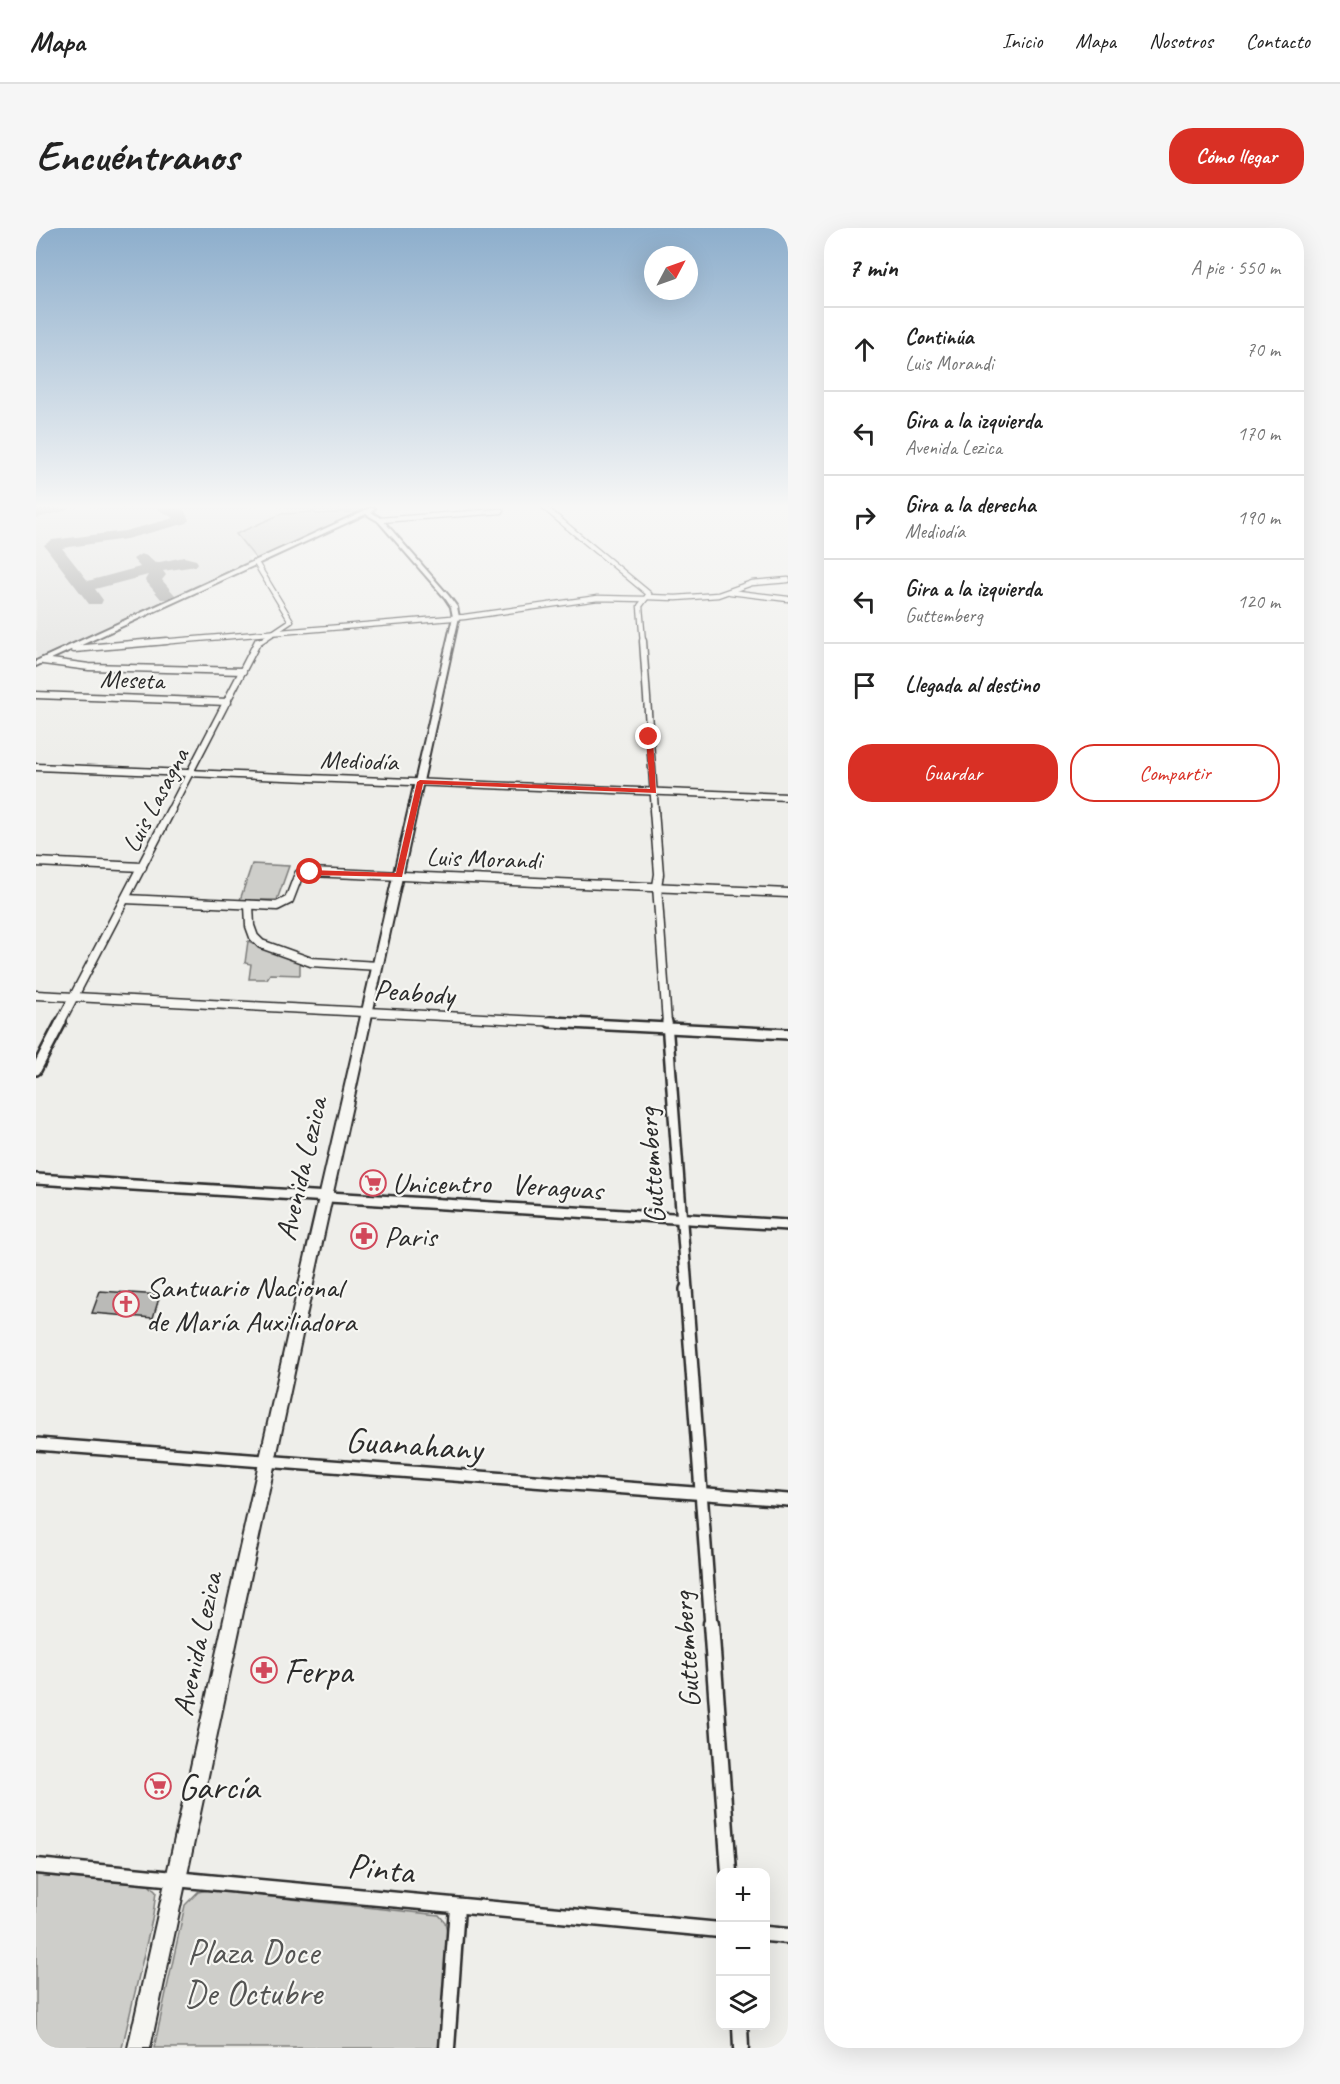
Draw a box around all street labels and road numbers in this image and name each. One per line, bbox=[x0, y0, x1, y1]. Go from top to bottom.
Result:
street label: Meseta bbox=[100, 662, 167, 697]
street label: Luis Lasagna bbox=[114, 741, 197, 858]
street label: Mediodía bbox=[319, 743, 400, 778]
street label: Luis Morandi bbox=[426, 840, 545, 877]
street label: Peabody bbox=[372, 970, 458, 1014]
street label: Avenida Lezica bbox=[266, 1091, 336, 1244]
street label: Guttemberg bbox=[628, 1104, 674, 1225]
street label: Veraguas bbox=[510, 1165, 607, 1209]
street label: Guanahany bbox=[344, 1416, 486, 1472]
street label: Avenida Lezica bbox=[163, 1566, 231, 1719]
street label: Guttemberg bbox=[663, 1588, 709, 1709]
street label: Pinta bbox=[345, 1842, 419, 1895]

